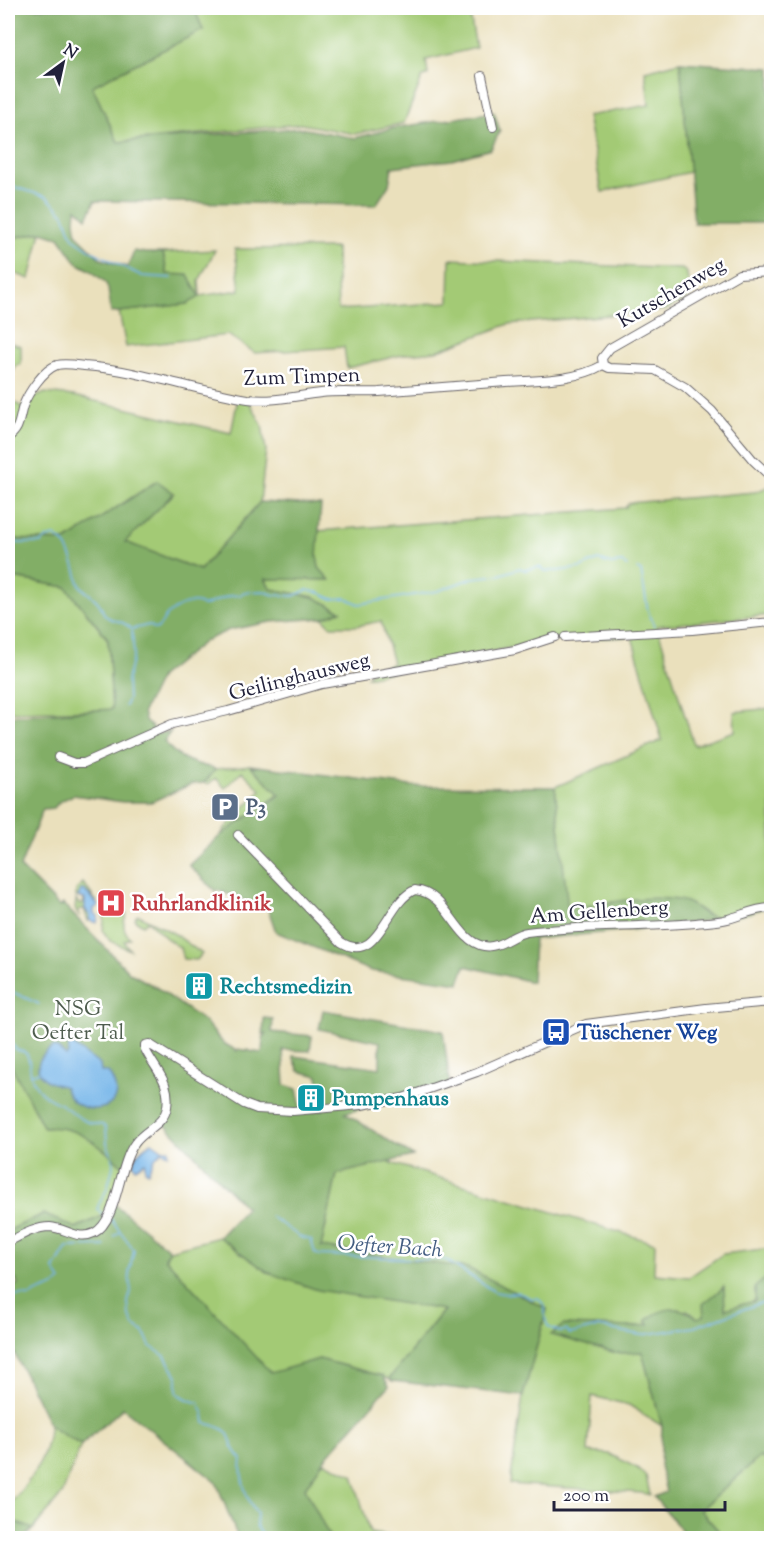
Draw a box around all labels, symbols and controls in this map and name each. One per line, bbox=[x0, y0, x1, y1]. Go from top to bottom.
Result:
north arrow bbox=[33, 33, 93, 93]
text: N bbox=[58, 39, 82, 66]
street label: Kutschenweg bbox=[612, 251, 732, 337]
street label: Zum Timpen bbox=[243, 361, 361, 395]
street label: Geilinghausweg bbox=[226, 646, 373, 710]
parking icon: P3 bbox=[209, 791, 241, 823]
place label: P3 bbox=[246, 794, 266, 824]
hospital icon: Ruhrlandklinik bbox=[95, 887, 127, 919]
place label: Ruhrlandklinik bbox=[132, 890, 272, 920]
street label: Am Gellenberg bbox=[529, 893, 669, 933]
building icon: Rechtsmedizin bbox=[183, 970, 215, 1002]
place label: Rechtsmedizin bbox=[220, 973, 353, 1003]
park label: NSG Oefter Tal bbox=[32, 995, 124, 1049]
bus stop icon: Tüschener Weg bbox=[540, 1016, 572, 1048]
place label: Tüschener Weg bbox=[577, 1019, 718, 1049]
building icon: Pumpenhaus bbox=[295, 1082, 327, 1114]
place label: Pumpenhaus bbox=[332, 1085, 449, 1115]
water label: Oefter Bach bbox=[336, 1228, 444, 1268]
scale bar bbox=[554, 1474, 725, 1512]
text: 200 m bbox=[563, 1484, 609, 1510]

